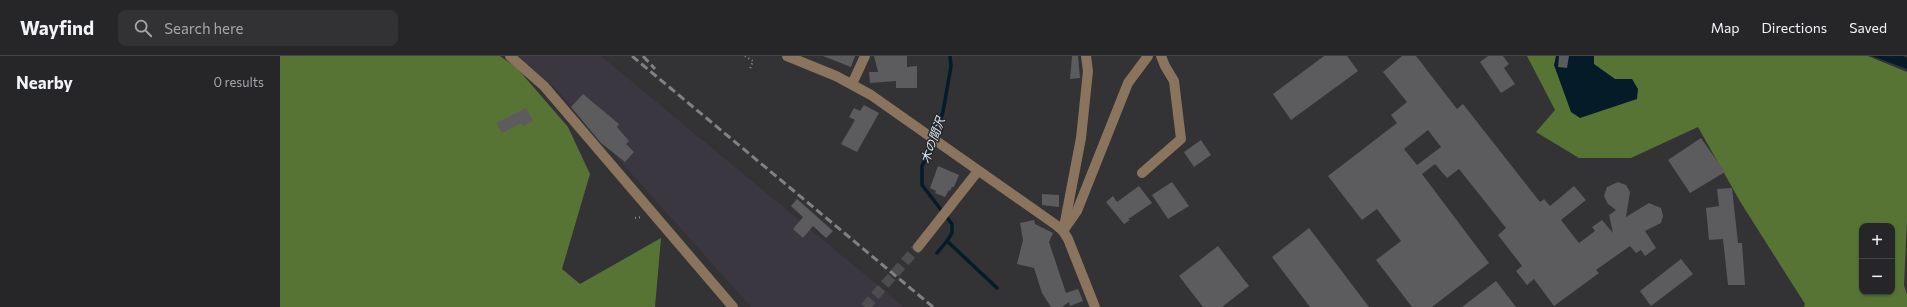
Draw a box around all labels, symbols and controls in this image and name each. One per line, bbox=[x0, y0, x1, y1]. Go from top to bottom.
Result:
search box bbox=[118, 10, 398, 46]
text: Wayfind bbox=[20, 16, 94, 39]
icon: search bbox=[132, 17, 154, 39]
text: Search here bbox=[164, 19, 244, 37]
text: Map bbox=[1711, 19, 1740, 36]
text: Directions bbox=[1762, 19, 1827, 36]
text: Saved bbox=[1849, 19, 1887, 36]
text: Nearby bbox=[16, 72, 73, 93]
text: 0 results bbox=[213, 74, 264, 90]
water label: 木の間沢 bbox=[917, 113, 947, 165]
map controls bbox=[1859, 223, 1895, 295]
button: + bbox=[1859, 223, 1895, 259]
button: − bbox=[1859, 259, 1895, 295]

